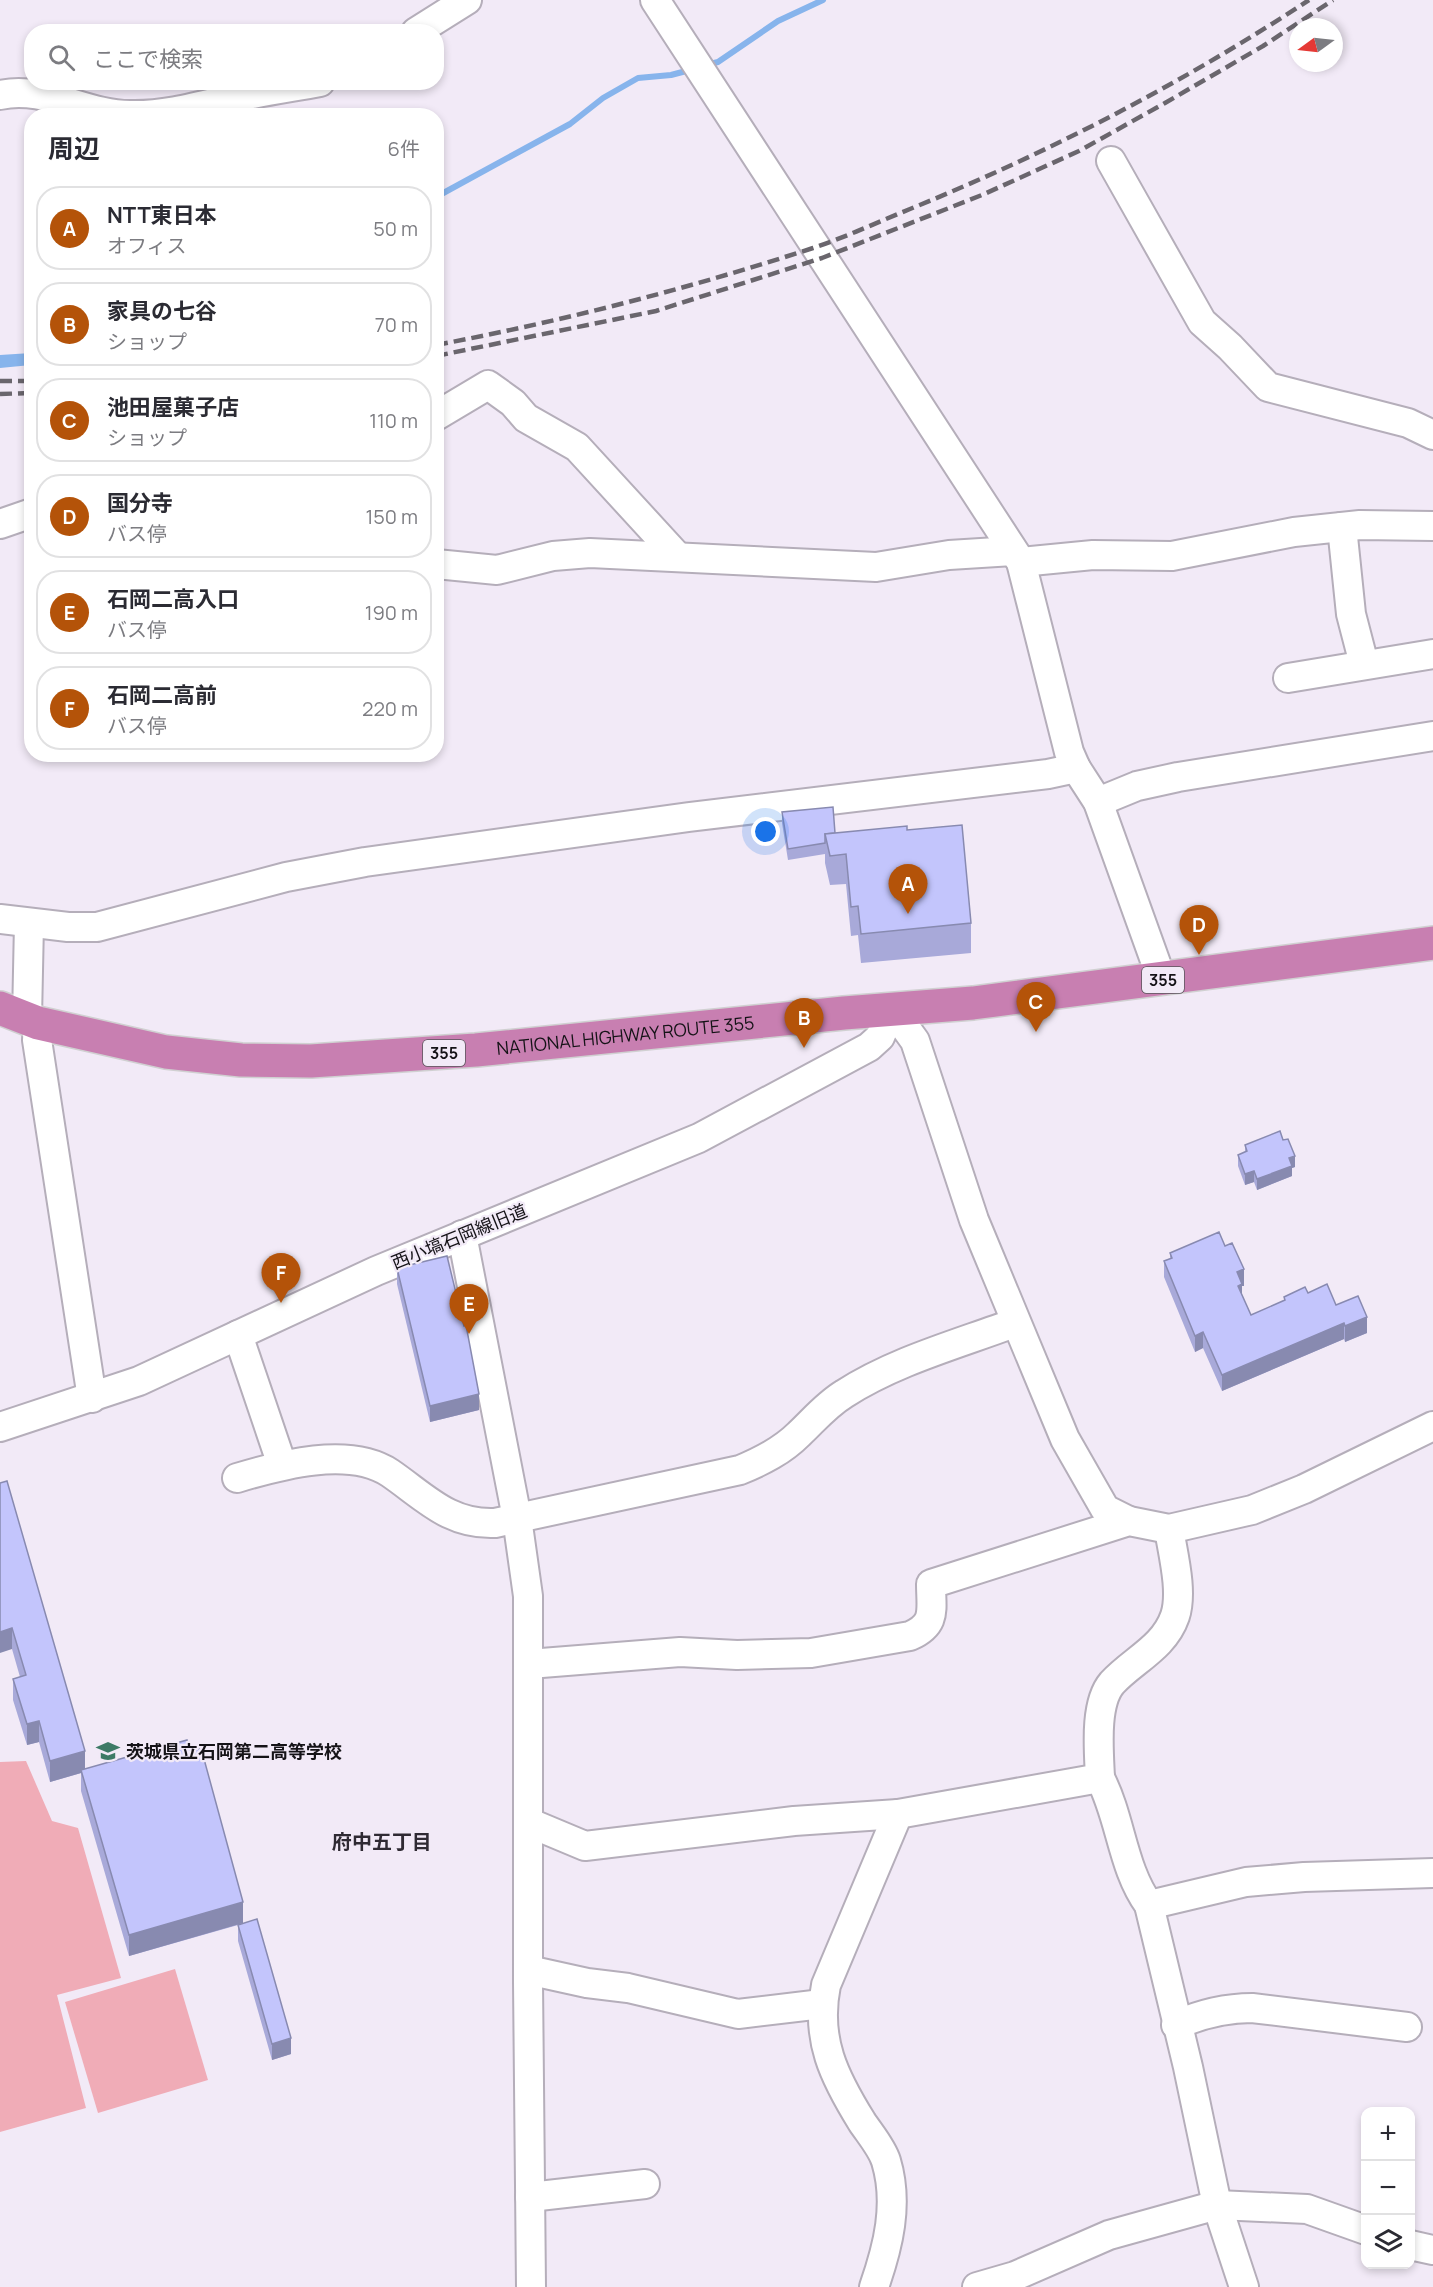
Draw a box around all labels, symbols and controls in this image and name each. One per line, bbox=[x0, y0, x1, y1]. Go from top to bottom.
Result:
north arrow bbox=[1289, 18, 1343, 72]
search box bbox=[24, 24, 444, 90]
icon: search bbox=[45, 41, 78, 74]
text: ここで検索 bbox=[93, 44, 203, 74]
text: 周辺 bbox=[48, 130, 100, 166]
text: 6件 bbox=[388, 135, 420, 162]
text: NTT東日本 bbox=[107, 200, 217, 230]
text: A bbox=[63, 215, 76, 242]
text: 50 m bbox=[373, 215, 418, 242]
text: オフィス bbox=[107, 232, 187, 259]
text: 家具の七谷 bbox=[107, 296, 217, 326]
text: B bbox=[63, 311, 76, 338]
text: 70 m bbox=[375, 311, 418, 338]
text: ショップ bbox=[107, 328, 187, 355]
text: 池田屋菓子店 bbox=[107, 392, 239, 422]
text: C bbox=[62, 407, 77, 434]
text: 110 m bbox=[369, 407, 418, 434]
text: ショップ bbox=[107, 424, 187, 451]
text: 国分寺 bbox=[107, 488, 173, 518]
text: D bbox=[62, 503, 77, 530]
text: 150 m bbox=[365, 503, 418, 530]
text: バス停 bbox=[107, 520, 167, 547]
text: 石岡二高入口 bbox=[107, 584, 239, 614]
text: E bbox=[64, 599, 75, 626]
text: 190 m bbox=[365, 599, 418, 626]
text: バス停 bbox=[107, 616, 167, 643]
text: 石岡二高前 bbox=[107, 680, 217, 710]
text: F bbox=[64, 695, 75, 722]
text: 220 m bbox=[362, 695, 418, 722]
text: バス停 bbox=[107, 712, 167, 739]
your location bbox=[751, 817, 780, 846]
pin: A bbox=[888, 864, 928, 914]
pin: D bbox=[1180, 906, 1218, 955]
road number: 355 bbox=[1142, 967, 1184, 993]
pin: C bbox=[1016, 982, 1056, 1032]
pin: B bbox=[784, 998, 824, 1048]
street label: NATIONAL HIGHWAY ROUTE 355 bbox=[495, 1010, 755, 1060]
road number: 355 bbox=[423, 1040, 465, 1066]
street label: 西小塙石岡線旧道 bbox=[388, 1198, 530, 1274]
pin: F bbox=[262, 1254, 300, 1303]
pin: E bbox=[450, 1284, 488, 1334]
school or university icon: 茨城県立石岡第二高等学校 bbox=[95, 1738, 121, 1764]
place label: 茨城県立石岡第二高等学校 bbox=[126, 1739, 342, 1763]
district label: 府中五丁目 bbox=[332, 1828, 432, 1855]
map controls bbox=[1361, 2107, 1415, 2269]
button: + bbox=[1361, 2107, 1415, 2161]
button: − bbox=[1361, 2161, 1415, 2215]
button: layers bbox=[1361, 2215, 1415, 2269]

